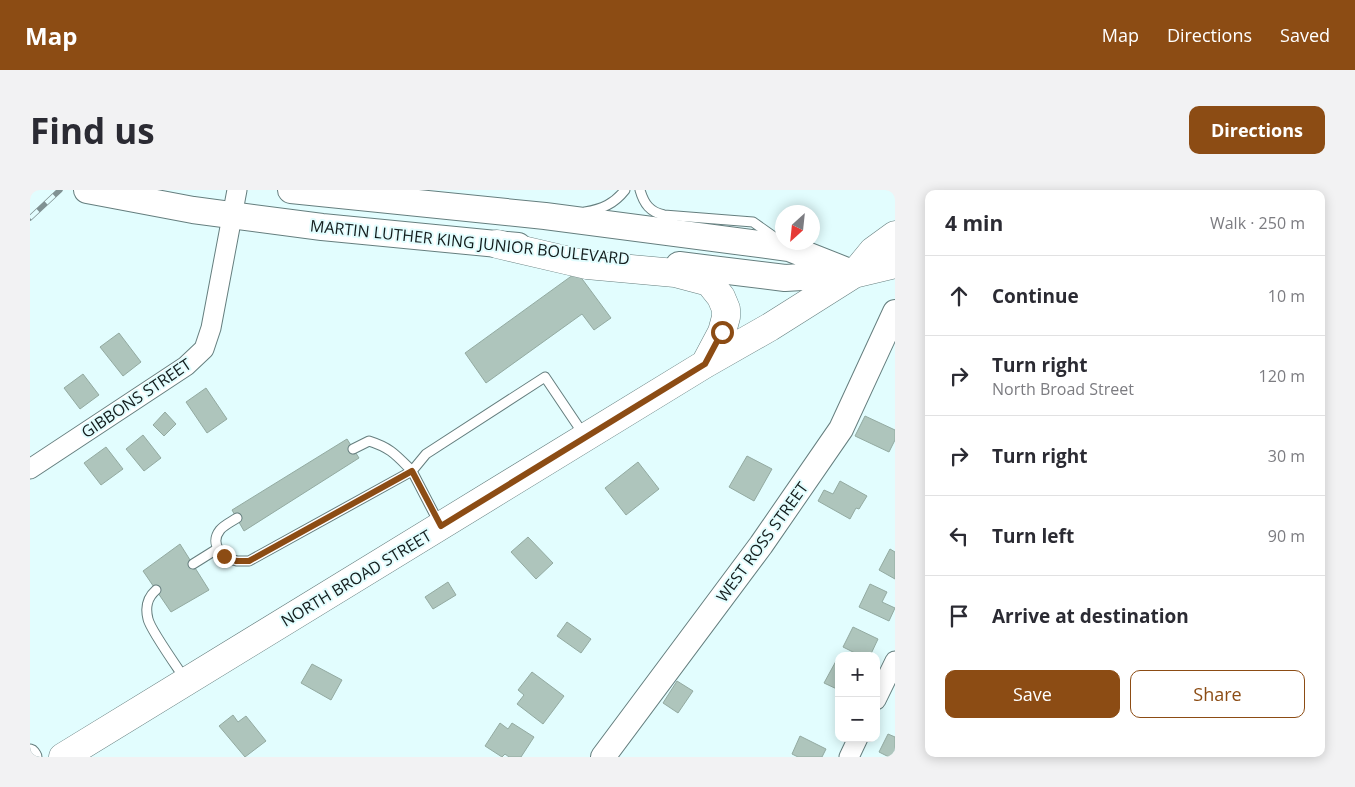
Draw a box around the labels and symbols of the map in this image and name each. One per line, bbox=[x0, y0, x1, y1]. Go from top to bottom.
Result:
north arrow bbox=[775, 205, 820, 250]
street label: MARTIN LUTHER KING JUNIOR BOULEVARD bbox=[309, 214, 631, 270]
route start bbox=[711, 321, 734, 344]
street label: GIBBONS STREET bbox=[77, 353, 195, 443]
street label: WEST ROSS STREET bbox=[711, 477, 813, 607]
street label: NORTH BROAD STREET bbox=[277, 524, 435, 632]
route end bbox=[213, 545, 236, 568]

